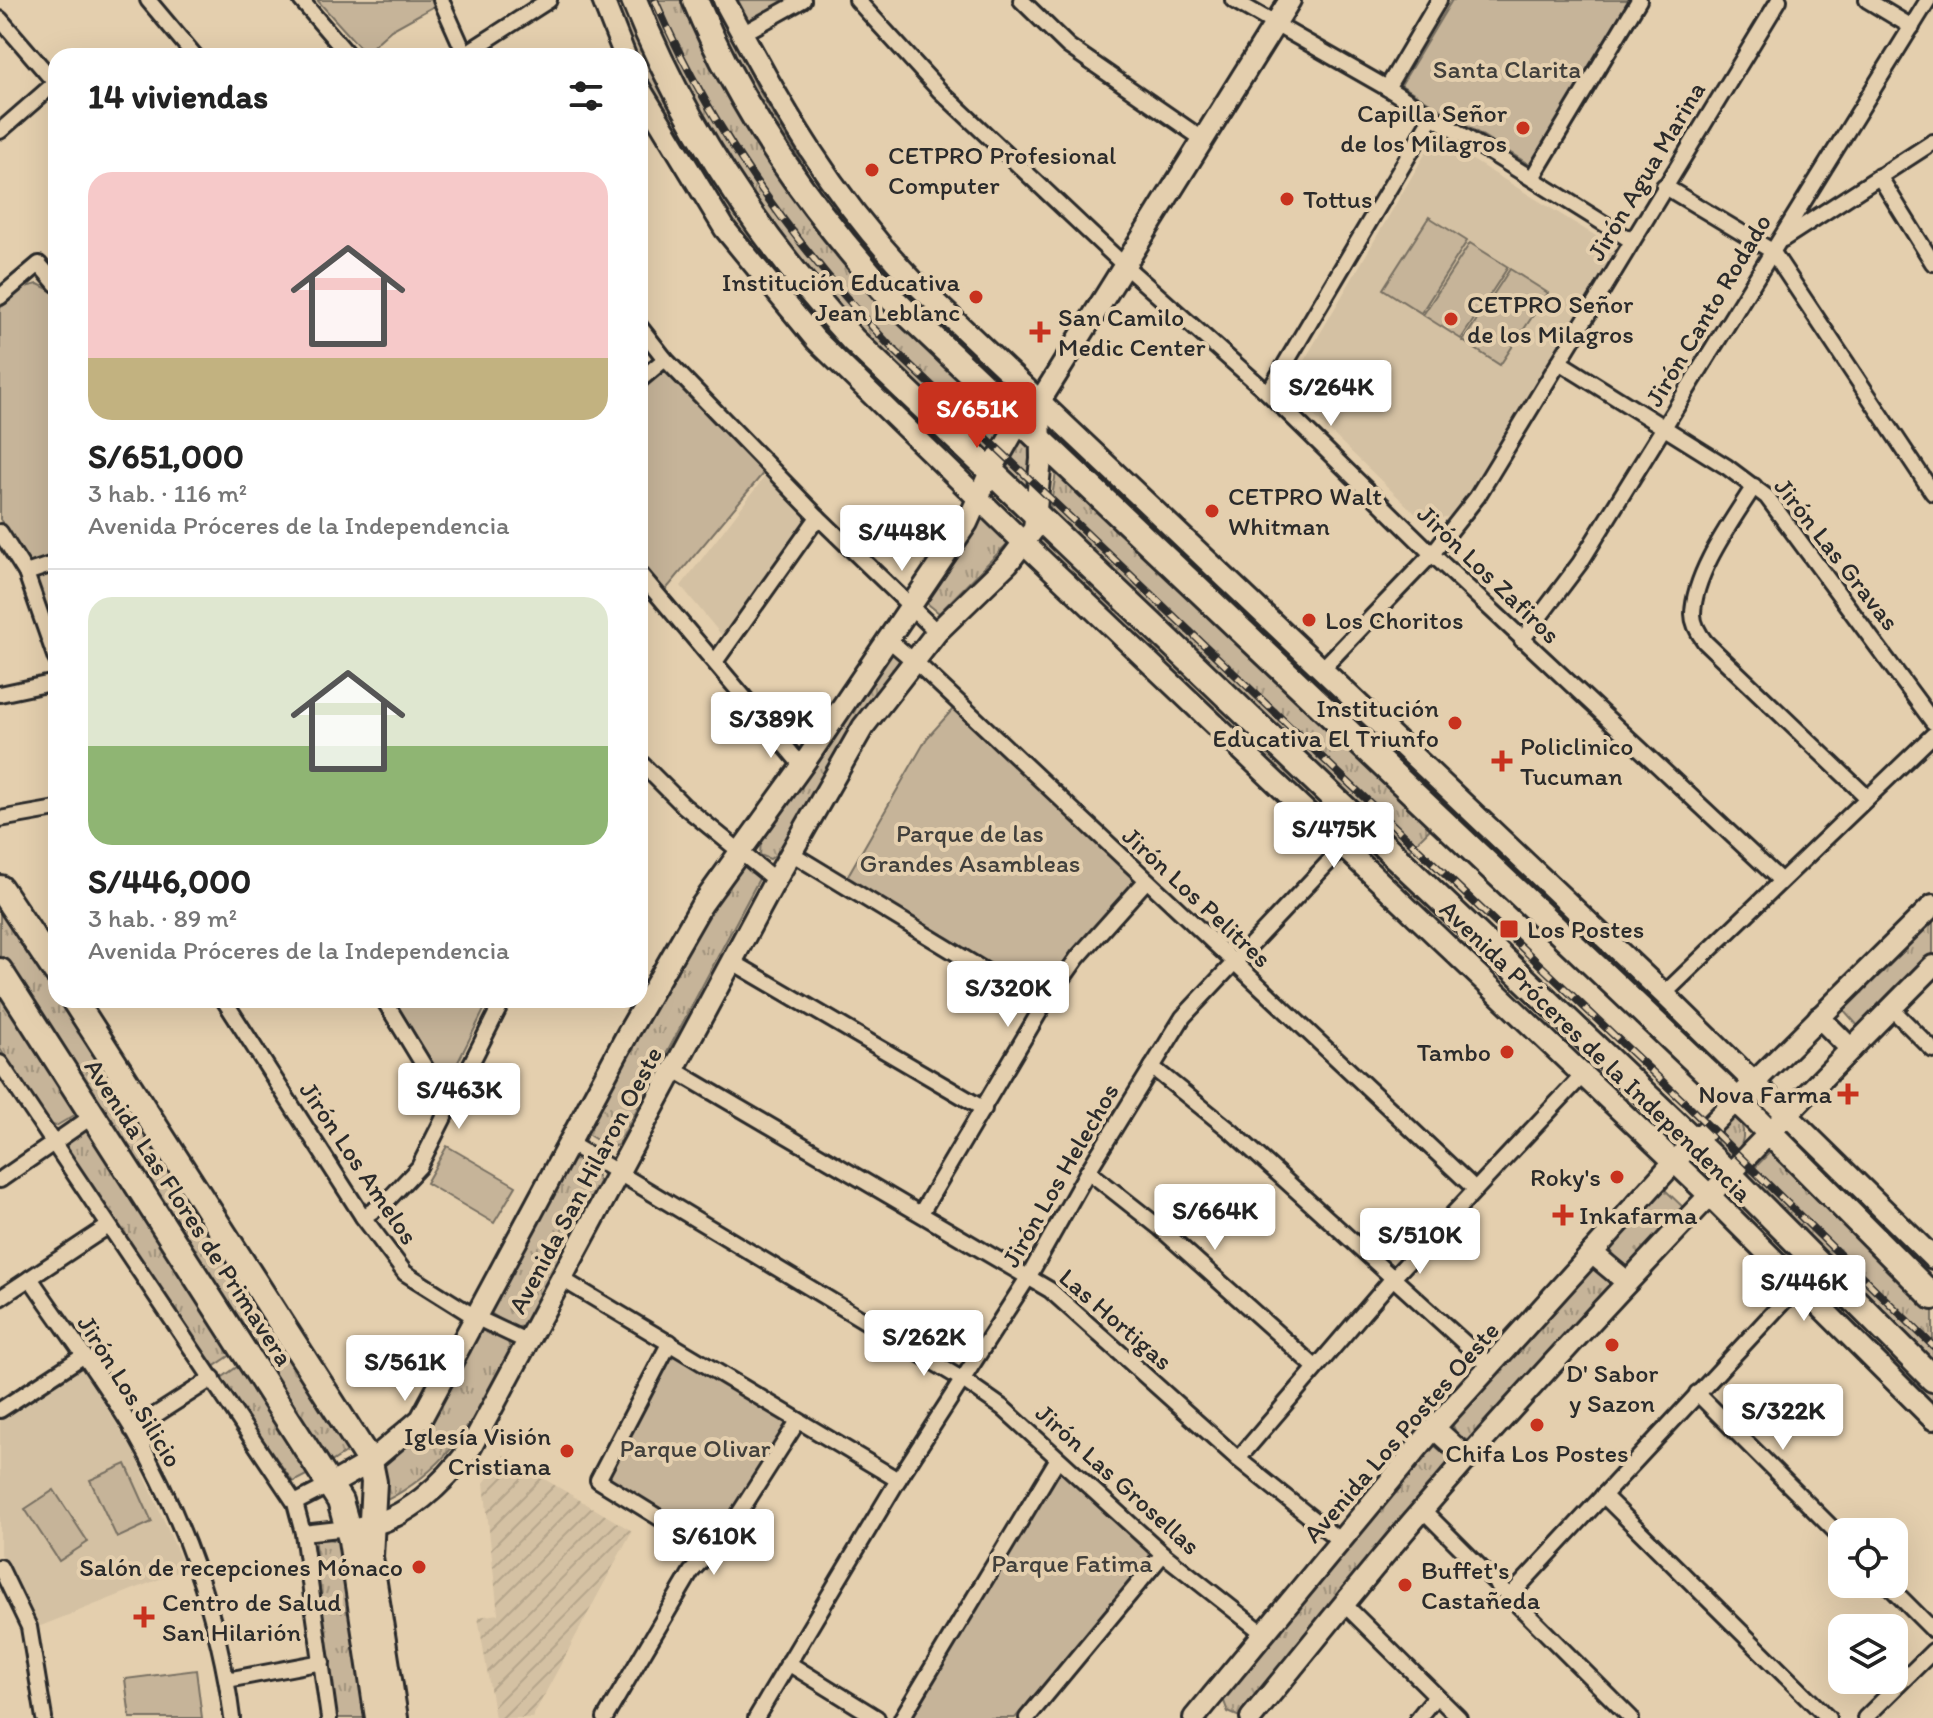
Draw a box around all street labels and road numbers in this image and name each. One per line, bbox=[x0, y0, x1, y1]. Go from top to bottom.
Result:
street label: Jirón Agua Marina bbox=[1580, 75, 1712, 266]
street label: Jirón Canto Rodado bbox=[1638, 208, 1778, 412]
street label: Jirón Las Gravas bbox=[1767, 471, 1907, 637]
street label: Jirón Los Zafiros bbox=[1411, 498, 1567, 650]
street label: Jirón Los Pelitres bbox=[1116, 820, 1278, 974]
street label: Avenida Próceres de la Independencia bbox=[1433, 893, 1759, 1209]
street label: Avenida San Hilaron Oeste bbox=[501, 1041, 669, 1319]
street label: Avenida Las Flores de Primavera bbox=[78, 1052, 301, 1372]
street label: Jirón Los Amelos bbox=[293, 1075, 425, 1251]
street label: Jirón Los Helechos bbox=[994, 1077, 1126, 1273]
street label: Las Hortigas bbox=[1053, 1261, 1179, 1377]
street label: Jirón Los Silicio bbox=[70, 1309, 190, 1473]
street label: Avenida Los Postes Oeste bbox=[1296, 1315, 1506, 1549]
street label: Jirón Las Grosellas bbox=[1029, 1397, 1207, 1561]

